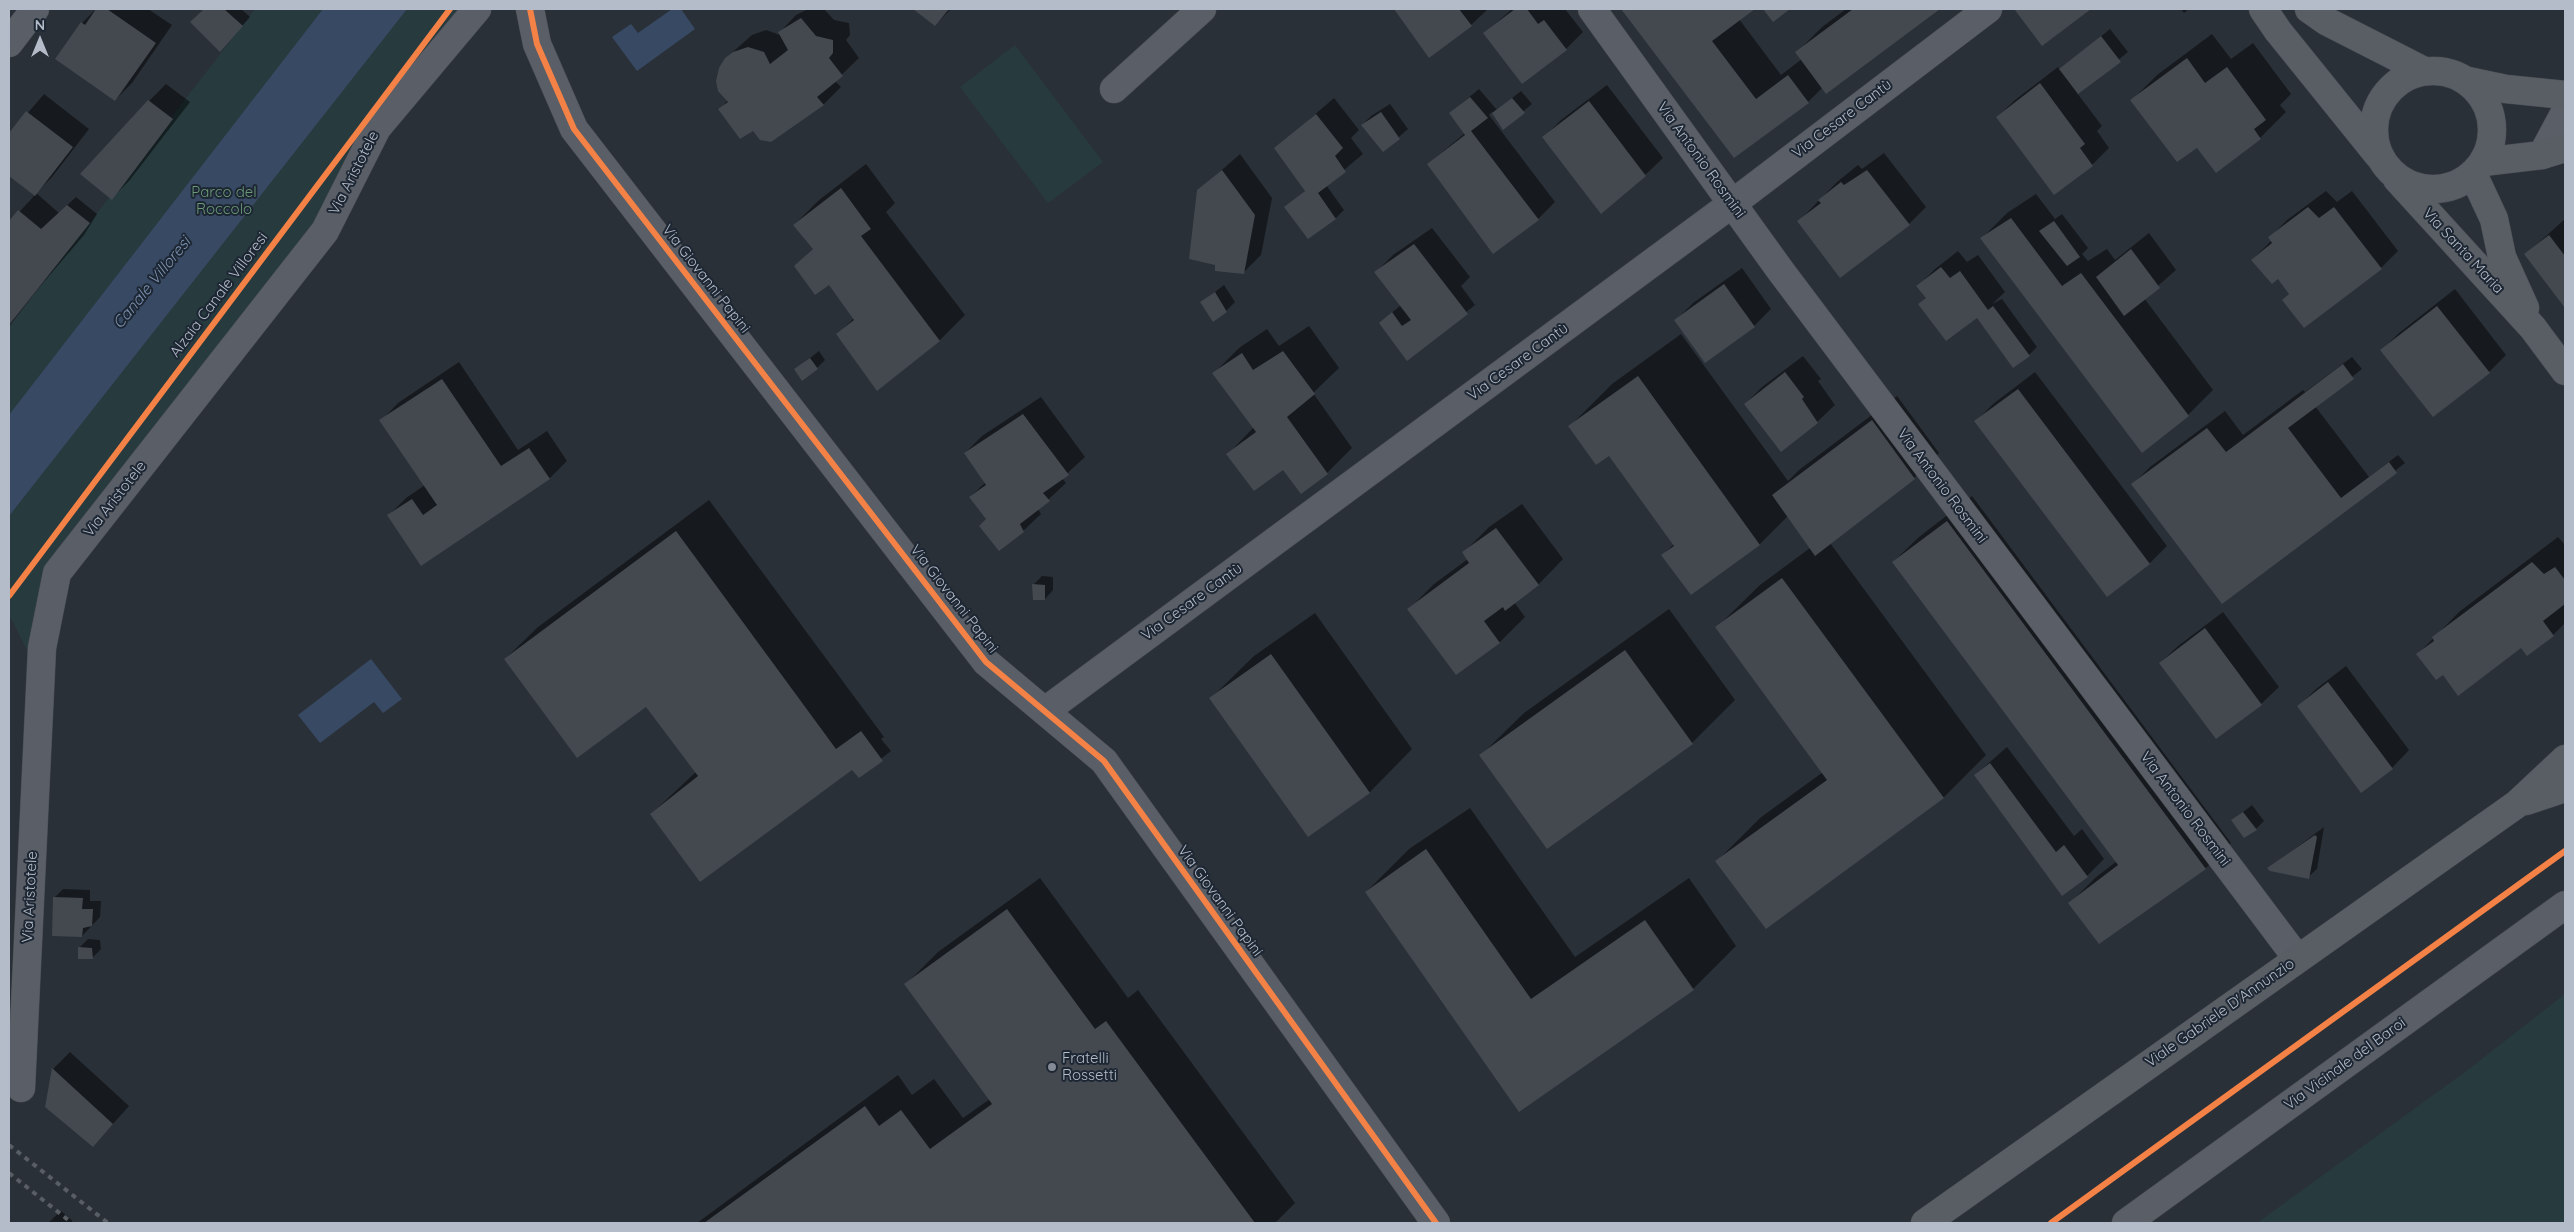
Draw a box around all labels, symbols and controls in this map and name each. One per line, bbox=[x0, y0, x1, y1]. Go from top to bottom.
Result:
north arrow bbox=[15, 15, 65, 65]
text: N bbox=[35, 16, 45, 34]
street label: Via Cesare Cantù bbox=[1789, 76, 1895, 162]
street label: Via Antonio Rosmini bbox=[1653, 99, 1749, 221]
street label: Via Aristotele bbox=[325, 128, 383, 218]
park label: Parco del Roccolo bbox=[191, 183, 257, 218]
street label: Via Santa Maria bbox=[2419, 204, 2507, 298]
street label: Via Giovanni Papini bbox=[658, 221, 754, 337]
street label: Alzaia Canale Villoresi bbox=[166, 229, 272, 361]
water label: Canale Villoresi bbox=[109, 233, 195, 333]
street label: Via Cesare Cantù bbox=[1464, 319, 1572, 405]
street label: Via Antonio Rosmini bbox=[1893, 425, 1991, 547]
street label: Via Aristotele bbox=[80, 457, 150, 541]
street label: Via Giovanni Papini bbox=[906, 541, 1002, 657]
street label: Via Cesare Cantù bbox=[1138, 559, 1246, 645]
street label: Via Antonio Rosmini bbox=[2136, 748, 2234, 870]
street label: Via Giovanni Papini bbox=[1174, 842, 1266, 960]
street label: Via Aristotele bbox=[19, 851, 41, 943]
street label: Viale Gabriele D'Annunzio bbox=[2142, 955, 2298, 1071]
street label: Via Vicinale del Baroi bbox=[2281, 1014, 2409, 1114]
place label: Fratelli Rossetti bbox=[1062, 1049, 1117, 1084]
marker: Fratelli Rossetti bbox=[1046, 1061, 1058, 1073]

